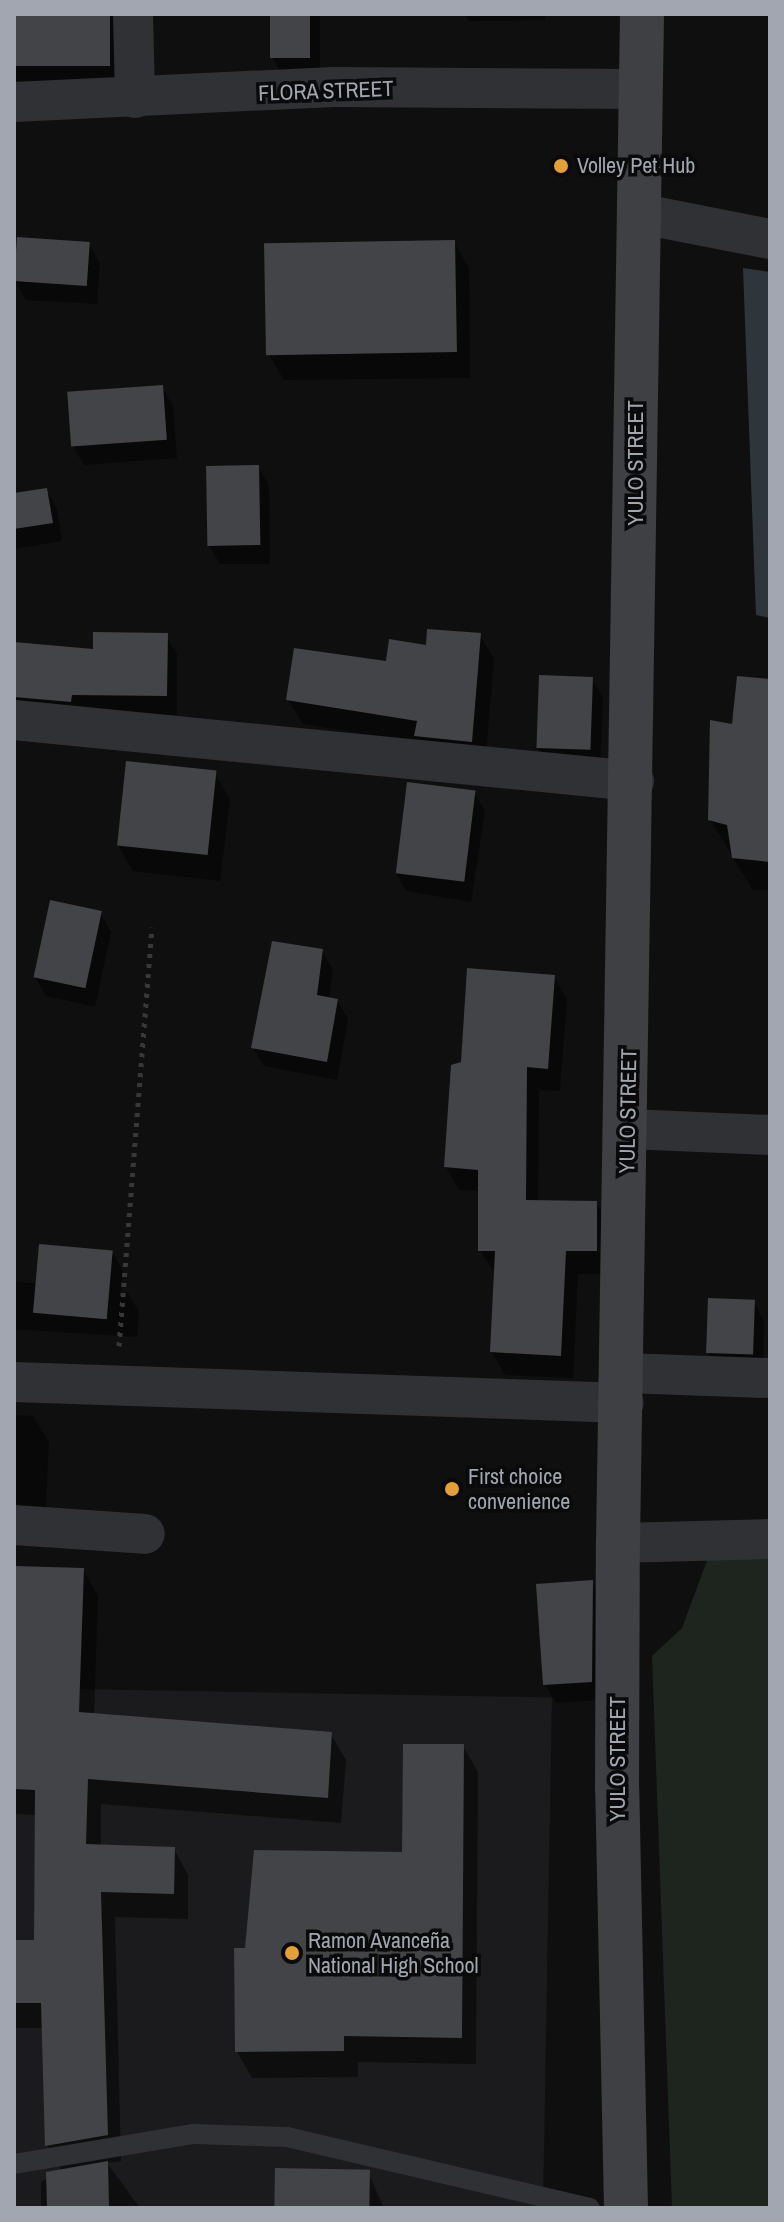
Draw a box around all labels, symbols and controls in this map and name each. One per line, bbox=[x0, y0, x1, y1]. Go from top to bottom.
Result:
street label: FLORA STREET bbox=[257, 75, 395, 107]
place label: Volley Pet Hub bbox=[577, 153, 695, 179]
marker: Volley Pet Hub bbox=[552, 157, 570, 175]
street label: YULO STREET bbox=[623, 400, 649, 526]
street label: YULO STREET bbox=[614, 1048, 642, 1174]
place label: First choice convenience bbox=[468, 1463, 570, 1514]
marker: First choice convenience bbox=[443, 1480, 461, 1498]
street label: YULO STREET bbox=[605, 1696, 631, 1822]
place label: Ramon Avanceña National High School bbox=[308, 1927, 478, 1978]
marker: Ramon Avanceña National High School bbox=[283, 1944, 301, 1962]

